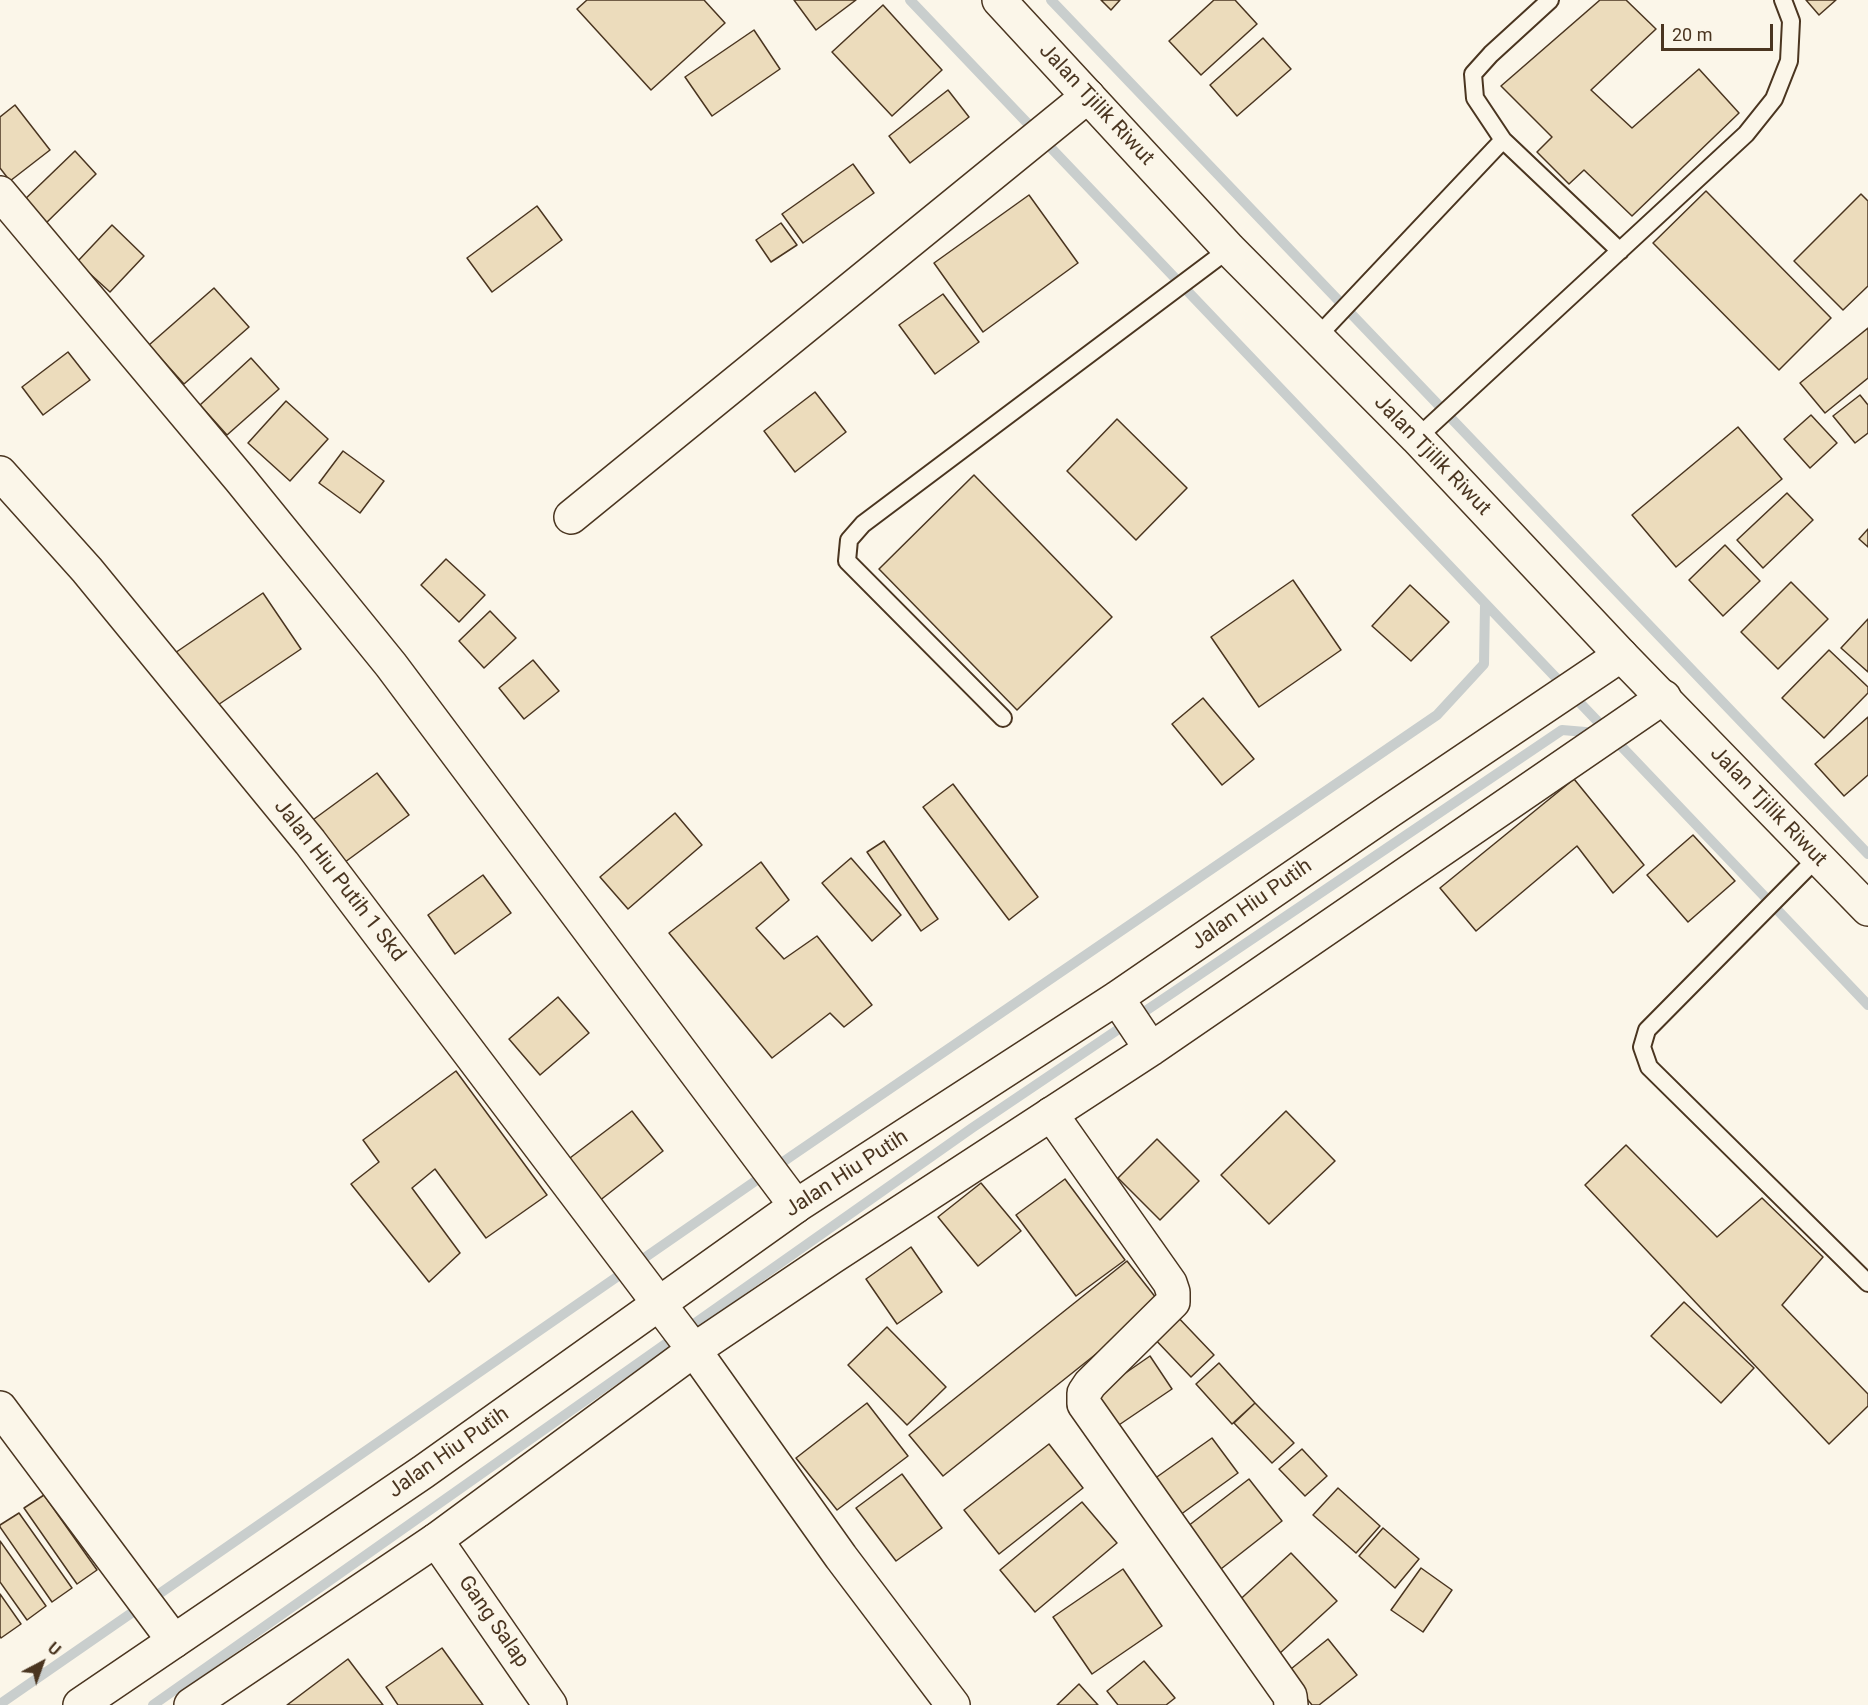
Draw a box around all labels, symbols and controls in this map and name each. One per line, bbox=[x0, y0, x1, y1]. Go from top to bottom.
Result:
scale bar bbox=[1664, 12, 1776, 50]
text: 20 m bbox=[1672, 24, 1712, 45]
street label: Jalan Tjilik Riwut bbox=[1033, 39, 1159, 171]
street label: Jalan Tjilik Riwut bbox=[1368, 391, 1496, 521]
street label: Jalan Tjilik Riwut bbox=[1704, 742, 1832, 872]
street label: Jalan Hiu Putih 1 Skd bbox=[268, 795, 410, 967]
street label: Jalan Hiu Putih bbox=[1187, 854, 1317, 956]
street label: Jalan Hiu Putih bbox=[781, 1125, 913, 1223]
street label: Jalan Hiu Putih bbox=[384, 1402, 514, 1504]
street label: Gang Salap bbox=[452, 1571, 534, 1673]
north arrow bbox=[12, 1633, 72, 1693]
text: U bbox=[44, 1638, 64, 1660]

